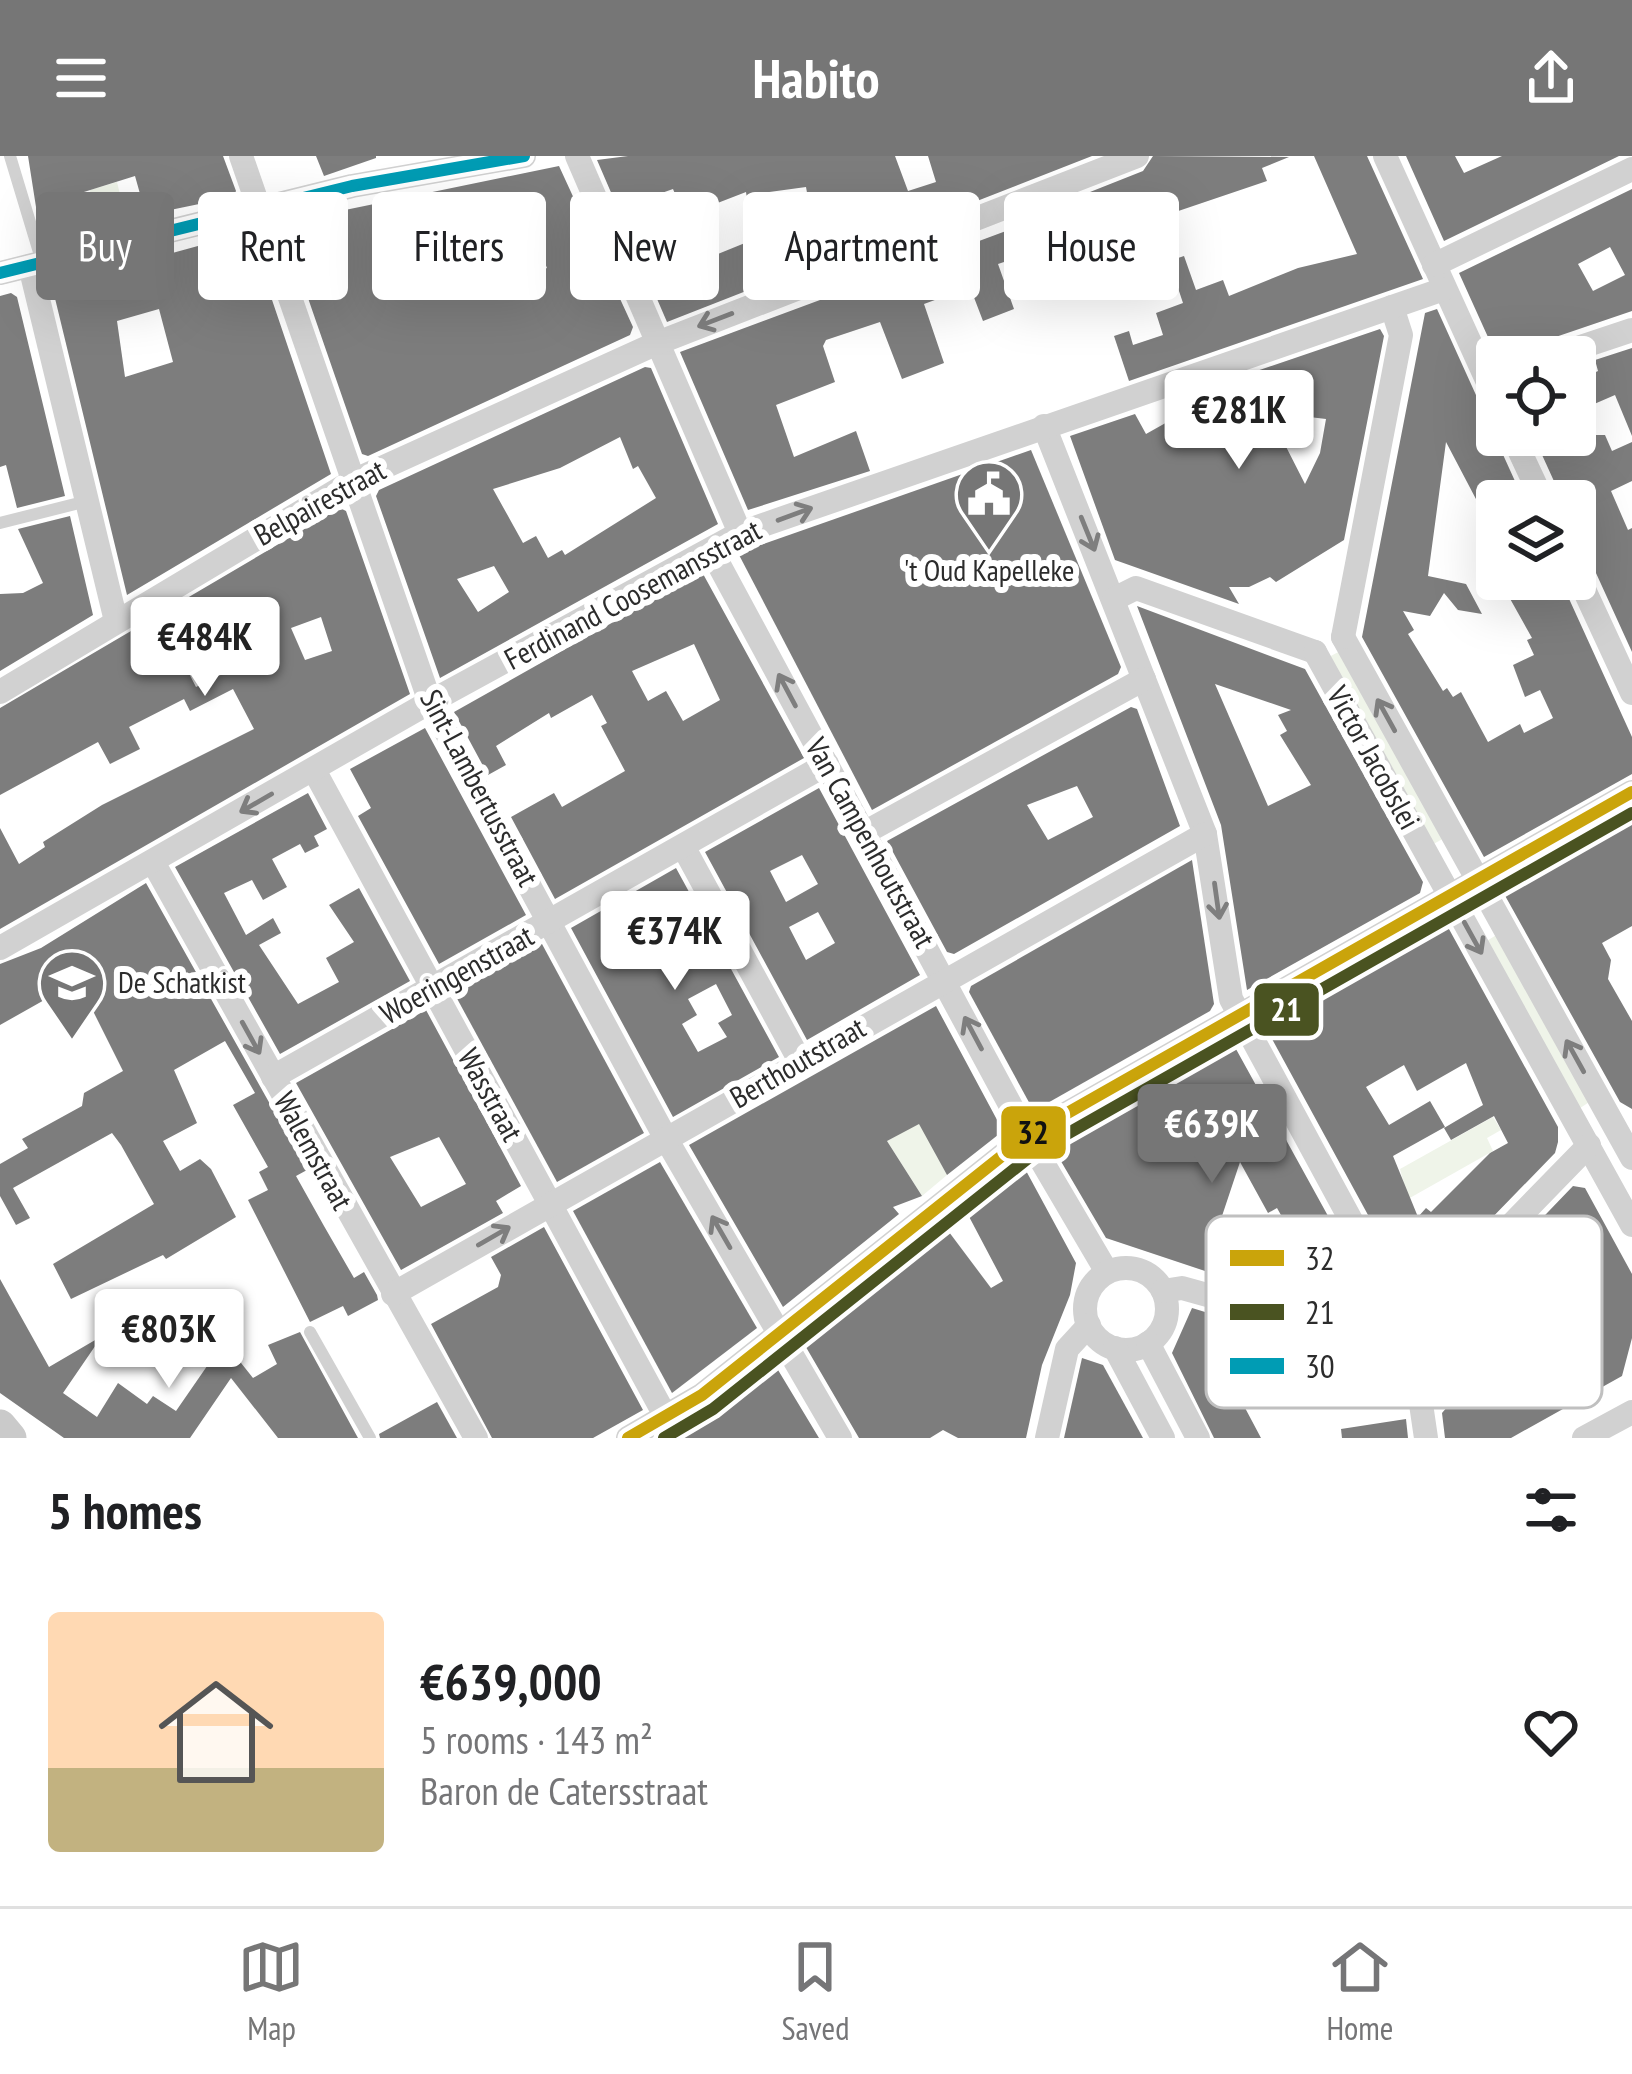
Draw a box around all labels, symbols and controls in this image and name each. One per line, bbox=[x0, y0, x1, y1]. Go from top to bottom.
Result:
text: Habito bbox=[753, 43, 879, 113]
icon: menu bbox=[48, 45, 114, 111]
icon: share bbox=[1518, 45, 1584, 111]
chip: Buy bbox=[36, 192, 174, 300]
chip: Rent bbox=[198, 192, 348, 300]
chip: Filters bbox=[372, 192, 546, 300]
chip: New bbox=[570, 192, 719, 300]
chip: Apartment bbox=[743, 192, 980, 300]
chip: House bbox=[1004, 192, 1179, 300]
one-way arrow bbox=[698, 311, 735, 333]
map controls bbox=[1476, 336, 1596, 600]
button: locate bbox=[1476, 336, 1596, 456]
pin: €281K bbox=[1155, 370, 1323, 472]
text: €281K bbox=[1192, 383, 1286, 434]
street label: Belpairestraat bbox=[247, 449, 393, 554]
public building icon: 't Oud Kapelleke bbox=[954, 459, 1024, 553]
button: layers bbox=[1476, 480, 1596, 600]
one-way arrow bbox=[776, 502, 813, 523]
street label: Ferdinand Coosemansstraat bbox=[497, 509, 768, 678]
one-way arrow bbox=[1079, 515, 1100, 552]
place label: 't Oud Kapelleke bbox=[904, 550, 1074, 589]
pin: €484K bbox=[121, 597, 289, 699]
text: €484K bbox=[158, 610, 252, 661]
one-way arrow bbox=[775, 673, 798, 708]
street label: Victor Jacobslei bbox=[1318, 678, 1430, 836]
street label: Sint-Lambertusstraat bbox=[412, 682, 549, 893]
one-way arrow bbox=[1374, 698, 1397, 733]
street label: Van Campenhoutstraat bbox=[797, 730, 945, 955]
one-way arrow bbox=[240, 791, 275, 815]
one-way arrow bbox=[1206, 881, 1229, 920]
pin: €374K bbox=[591, 891, 759, 993]
text: €374K bbox=[628, 904, 722, 955]
street label: Woeringenstraat bbox=[373, 915, 541, 1032]
one-way arrow bbox=[1462, 920, 1485, 955]
school or university icon: De Schatkist bbox=[37, 948, 107, 1042]
place label: De Schatkist bbox=[118, 962, 247, 1001]
line badge: 21 bbox=[1252, 981, 1321, 1038]
text: 21 bbox=[1270, 987, 1302, 1030]
street label: Berthoutstraat bbox=[723, 1007, 873, 1116]
one-way arrow bbox=[961, 1016, 984, 1051]
one-way arrow bbox=[239, 1019, 263, 1054]
one-way arrow bbox=[1563, 1039, 1586, 1074]
street label: Wasstraat bbox=[450, 1041, 533, 1148]
street label: Walemstraat bbox=[266, 1084, 363, 1217]
pin: €639K bbox=[1128, 1084, 1296, 1186]
text: €639K bbox=[1165, 1097, 1259, 1148]
line badge: 32 bbox=[999, 1104, 1068, 1161]
text: 32 bbox=[1017, 1110, 1049, 1153]
one-way arrow bbox=[708, 1215, 732, 1250]
legend bbox=[1206, 1216, 1602, 1408]
one-way arrow bbox=[476, 1223, 511, 1247]
text: 32 bbox=[1305, 1236, 1335, 1279]
pin: €803K bbox=[85, 1289, 253, 1391]
text: 21 bbox=[1305, 1290, 1335, 1333]
text: €803K bbox=[122, 1302, 216, 1353]
text: 30 bbox=[1305, 1344, 1335, 1387]
text: 5 homes bbox=[48, 1477, 202, 1543]
icon: filters bbox=[1518, 1477, 1584, 1543]
text: €639,000 bbox=[420, 1648, 602, 1714]
icon: home bbox=[144, 1660, 288, 1804]
icon: heart bbox=[1518, 1699, 1584, 1765]
text: 5 rooms · 143 m² bbox=[420, 1714, 653, 1765]
text: Baron de Catersstraat bbox=[420, 1765, 708, 1816]
tab: Map bbox=[238, 1934, 304, 2049]
tab: Saved bbox=[781, 1934, 849, 2049]
tab: Home bbox=[1326, 1934, 1393, 2049]

